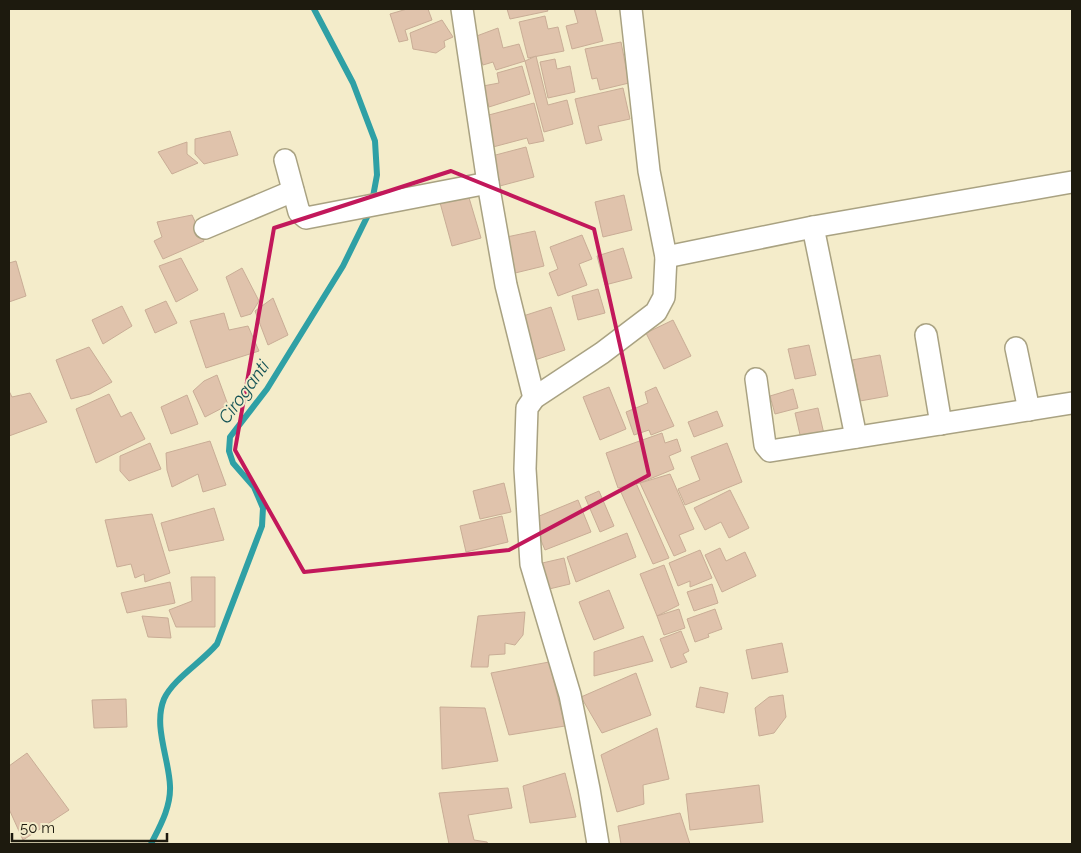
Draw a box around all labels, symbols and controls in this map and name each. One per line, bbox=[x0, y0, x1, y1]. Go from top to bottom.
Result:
water label: Ciroganti bbox=[214, 355, 274, 427]
scale bar bbox=[12, 810, 168, 842]
text: 50 m bbox=[20, 819, 55, 837]

